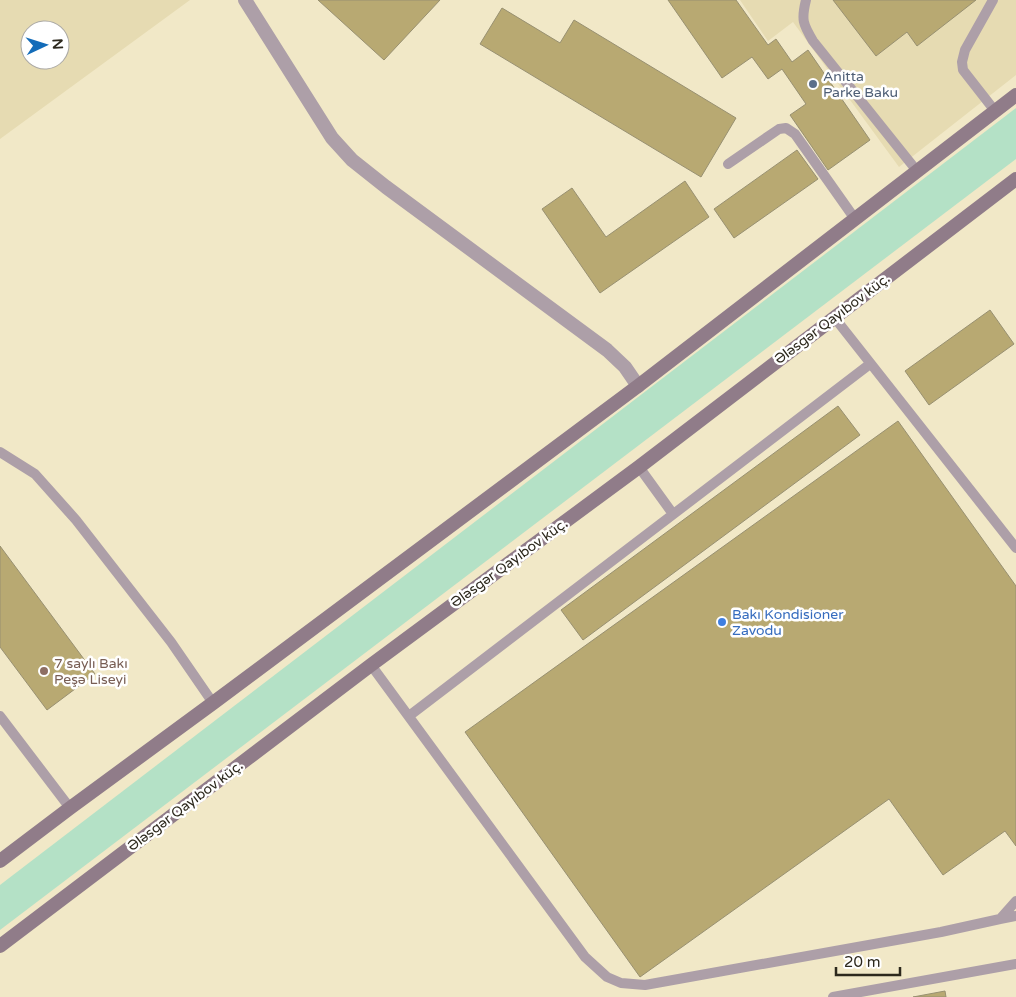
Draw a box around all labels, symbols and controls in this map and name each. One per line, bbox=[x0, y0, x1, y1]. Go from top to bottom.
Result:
north arrow bbox=[20, 20, 70, 70]
text: N bbox=[49, 38, 66, 50]
place label: Anitta Parke Baku bbox=[823, 68, 898, 101]
marker: Anitta Parke Baku bbox=[807, 78, 819, 90]
street label: Ələsgər Qayıbov küç. bbox=[771, 270, 893, 368]
street label: Ələsgər Qayıbov küç. bbox=[447, 515, 571, 611]
place label: Bakı Kondisioner Zavodu bbox=[732, 606, 844, 639]
marker: Bakı Kondisioner Zavodu bbox=[716, 616, 728, 628]
place label: 7 saylı Bakı Peşə Liseyi bbox=[54, 655, 128, 688]
marker: 7 saylı Bakı Peşə Liseyi bbox=[38, 665, 50, 677]
street label: Ələsgər Qayıbov küç. bbox=[124, 757, 246, 855]
scale bar bbox=[836, 944, 900, 976]
text: 20 m bbox=[844, 953, 881, 971]

